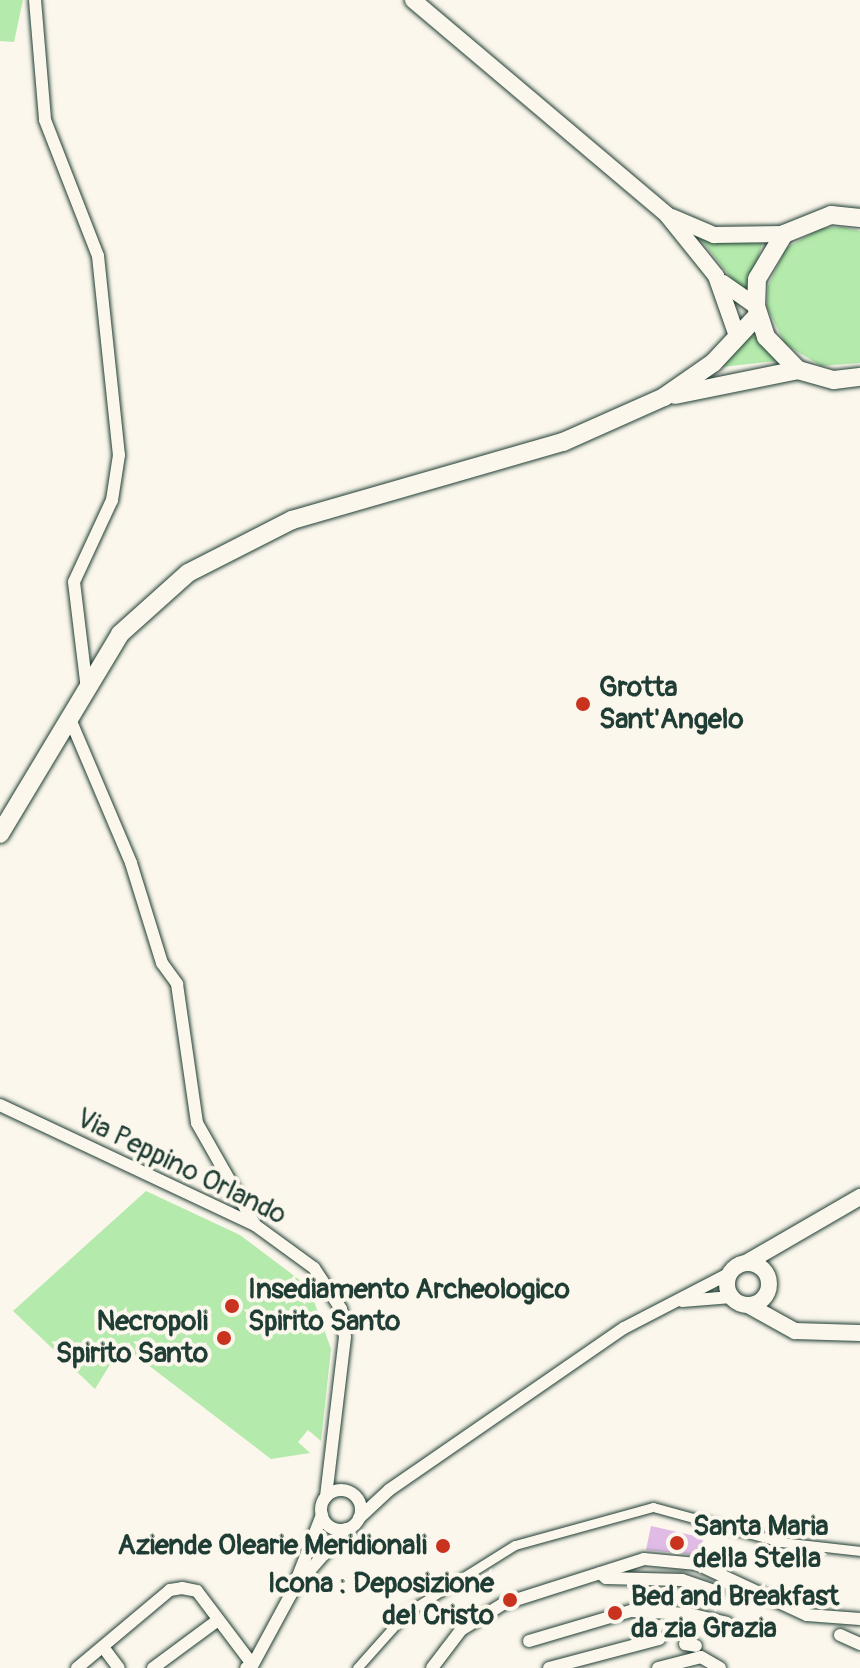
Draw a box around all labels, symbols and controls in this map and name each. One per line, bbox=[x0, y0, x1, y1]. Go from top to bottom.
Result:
place label: Grotta Sant'Angelo bbox=[599, 671, 744, 737]
marker: Grotta Sant'Angelo bbox=[574, 695, 592, 713]
street label: Via Peppino Orlando bbox=[71, 1102, 291, 1232]
place label: Insediamento Archeologico Spirito Santo bbox=[248, 1273, 570, 1339]
marker: Insediamento Archeologico Spirito Santo bbox=[223, 1297, 241, 1315]
place label: Necropoli Spirito Santo bbox=[56, 1305, 208, 1371]
marker: Necropoli Spirito Santo bbox=[215, 1329, 233, 1347]
place label: Santa Maria della Stella bbox=[693, 1510, 829, 1576]
place label: Aziende Olearie Meridionali bbox=[118, 1529, 427, 1563]
marker: Santa Maria della Stella bbox=[668, 1534, 686, 1552]
marker: Aziende Olearie Meridionali bbox=[434, 1537, 452, 1555]
place label: Icona : Deposizione del Cristo bbox=[268, 1567, 494, 1633]
place label: Bed and Breakfast da zia Grazia bbox=[631, 1580, 839, 1646]
marker: Icona : Deposizione del Cristo bbox=[501, 1591, 519, 1609]
marker: Bed and Breakfast da zia Grazia bbox=[606, 1604, 624, 1622]

